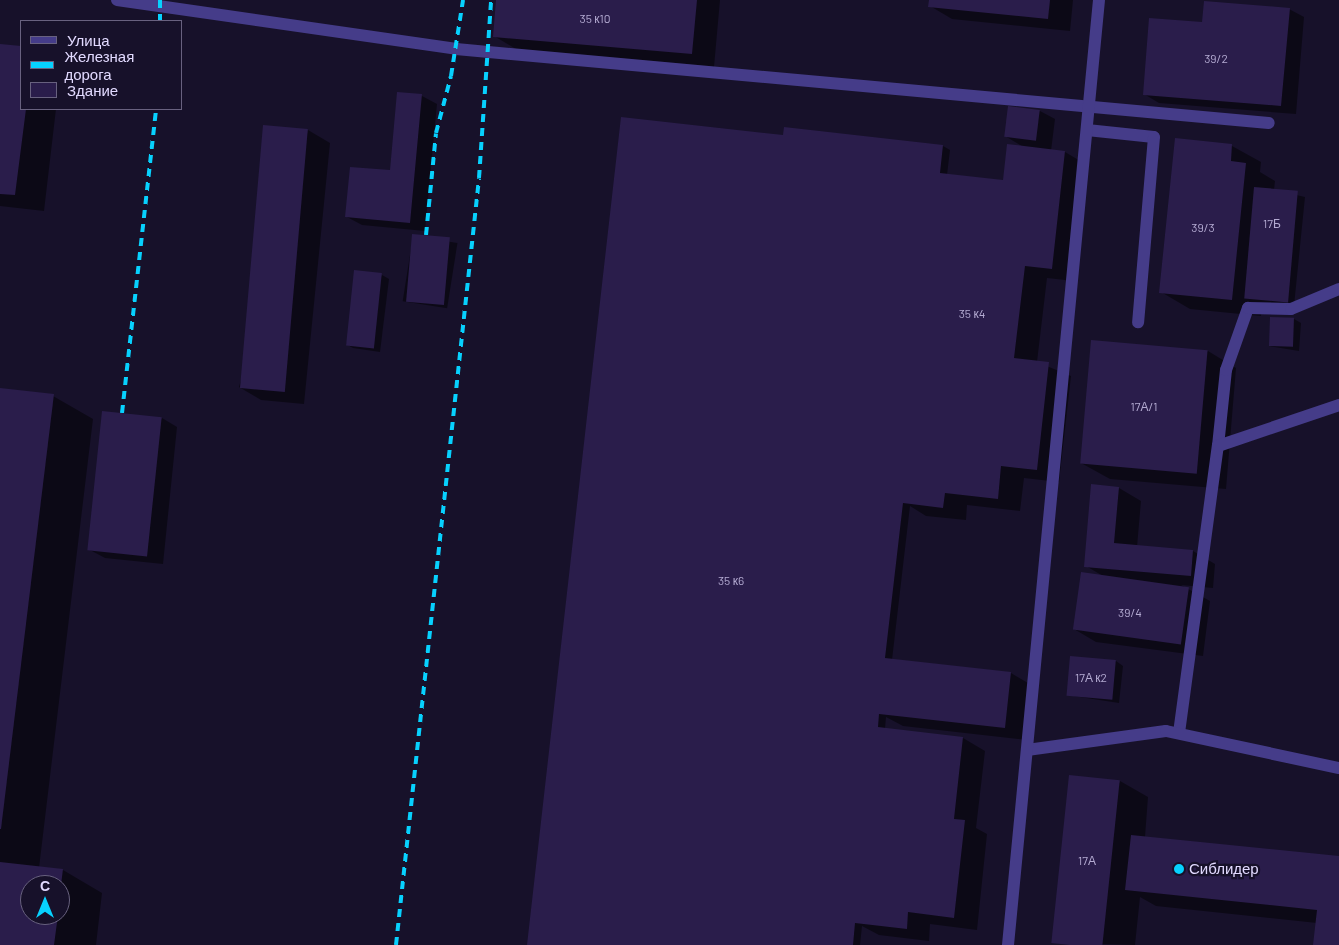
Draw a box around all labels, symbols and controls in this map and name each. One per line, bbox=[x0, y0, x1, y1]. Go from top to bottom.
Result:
house number: 35 к10 bbox=[580, 12, 610, 26]
legend bbox=[20, 20, 182, 110]
text: Улица bbox=[67, 31, 110, 49]
text: Железная дорога bbox=[64, 47, 134, 83]
house number: 39/2 bbox=[1204, 52, 1228, 66]
text: Здание bbox=[67, 81, 118, 99]
house number: 17Б bbox=[1263, 217, 1281, 231]
house number: 39/3 bbox=[1191, 221, 1215, 235]
house number: 35 к4 bbox=[959, 307, 985, 321]
house number: 17А/1 bbox=[1131, 400, 1157, 414]
house number: 35 к6 bbox=[718, 574, 744, 588]
house number: 39/4 bbox=[1118, 606, 1142, 620]
house number: 17А к2 bbox=[1075, 671, 1107, 685]
house number: 17А bbox=[1078, 854, 1096, 868]
place label: Сиблидер bbox=[1189, 860, 1259, 878]
marker: Сиблидер bbox=[1173, 863, 1185, 875]
north arrow bbox=[20, 875, 70, 925]
text: С bbox=[40, 877, 50, 894]

